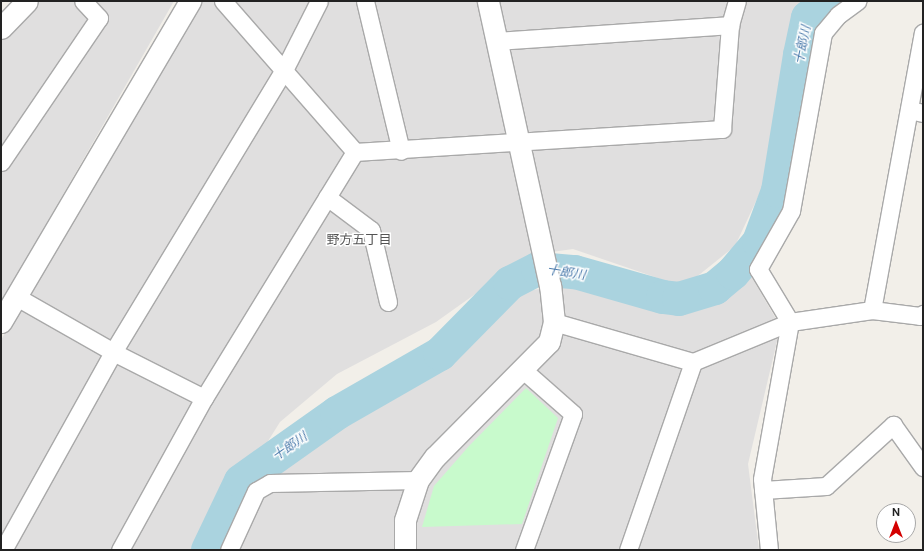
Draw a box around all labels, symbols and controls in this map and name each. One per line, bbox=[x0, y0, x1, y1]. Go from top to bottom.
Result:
water label: 十郎川 bbox=[791, 24, 815, 66]
district label: 野方五丁目 bbox=[327, 232, 391, 248]
water label: 十郎川 bbox=[546, 262, 586, 284]
water label: 十郎川 bbox=[270, 429, 310, 465]
north arrow bbox=[876, 503, 916, 543]
text: N bbox=[892, 505, 900, 519]

